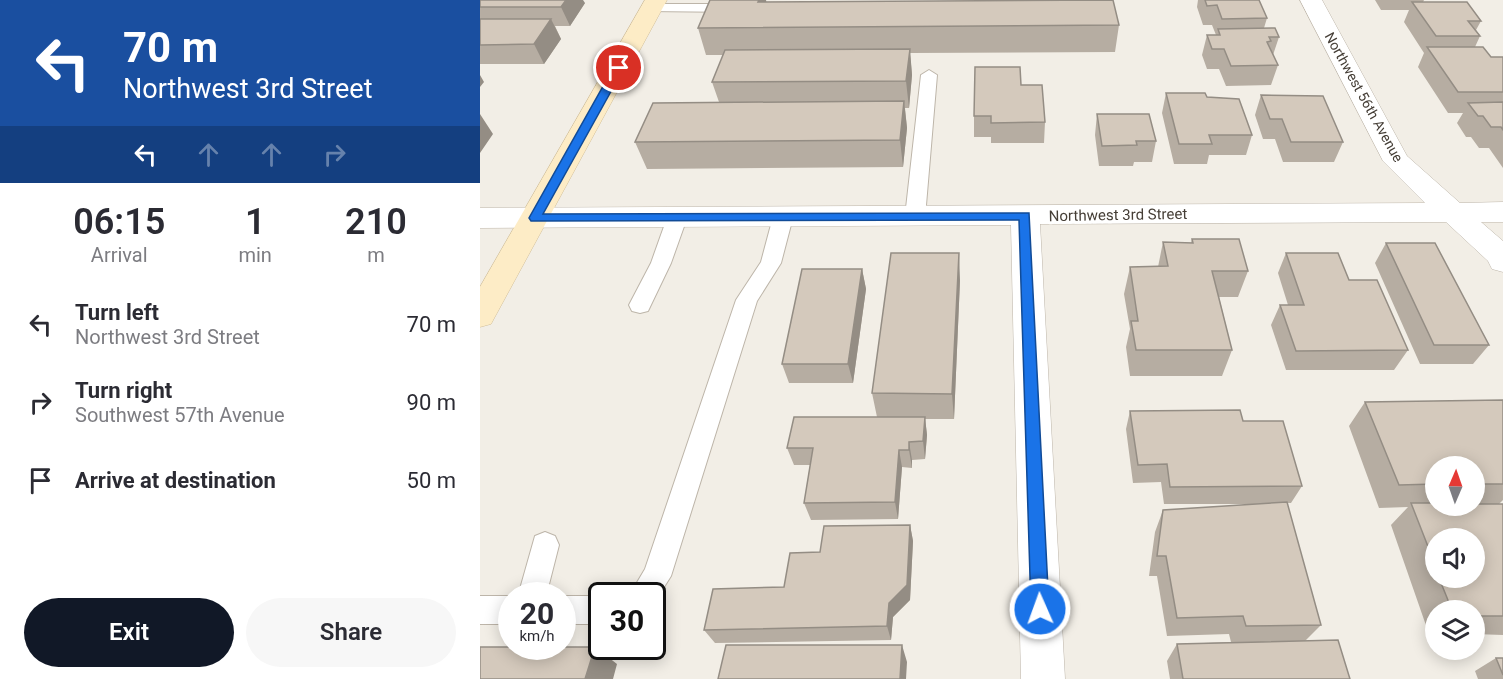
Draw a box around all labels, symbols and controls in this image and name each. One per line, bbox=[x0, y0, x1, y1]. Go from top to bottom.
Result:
text: 70 m bbox=[123, 23, 218, 72]
icon: left bbox=[24, 24, 102, 102]
street label: Northwest 56th Avenue bbox=[1322, 29, 1406, 165]
pin bbox=[593, 42, 644, 93]
icon: arrive bbox=[602, 51, 635, 84]
text: Northwest 3rd Street bbox=[123, 73, 372, 105]
icon: left bbox=[129, 138, 162, 171]
icon: ahead bbox=[192, 138, 225, 171]
icon: ahead bbox=[255, 138, 288, 171]
icon: right bbox=[318, 138, 351, 171]
text: 06:15 bbox=[73, 201, 165, 243]
text: 1 bbox=[245, 201, 265, 243]
text: 210 bbox=[345, 201, 407, 243]
street label: Northwest 3rd Street bbox=[1049, 205, 1188, 225]
text: Arrival bbox=[91, 243, 148, 267]
text: min bbox=[238, 243, 272, 267]
text: m bbox=[367, 243, 385, 267]
text: Turn left bbox=[75, 300, 159, 325]
icon: left bbox=[24, 308, 57, 341]
text: 70 m bbox=[407, 312, 456, 337]
text: Northwest 3rd Street bbox=[75, 325, 260, 349]
text: Turn right bbox=[75, 378, 172, 403]
icon: right bbox=[24, 386, 57, 419]
text: 90 m bbox=[407, 390, 456, 415]
text: Southwest 57th Avenue bbox=[75, 403, 285, 427]
north arrow bbox=[1425, 456, 1485, 516]
map controls bbox=[1425, 456, 1485, 660]
icon: arrive bbox=[24, 464, 57, 497]
text: Arrive at destination bbox=[75, 468, 276, 493]
text: 50 m bbox=[407, 468, 456, 493]
button: sound bbox=[1425, 528, 1485, 588]
position arrow bbox=[1008, 577, 1072, 641]
speed limit sign: 30 bbox=[588, 582, 666, 660]
text: 20 bbox=[520, 596, 554, 631]
button: Exit bbox=[24, 598, 234, 667]
button: Share bbox=[246, 598, 456, 667]
button: layers bbox=[1425, 600, 1485, 660]
text: km/h bbox=[519, 627, 555, 645]

